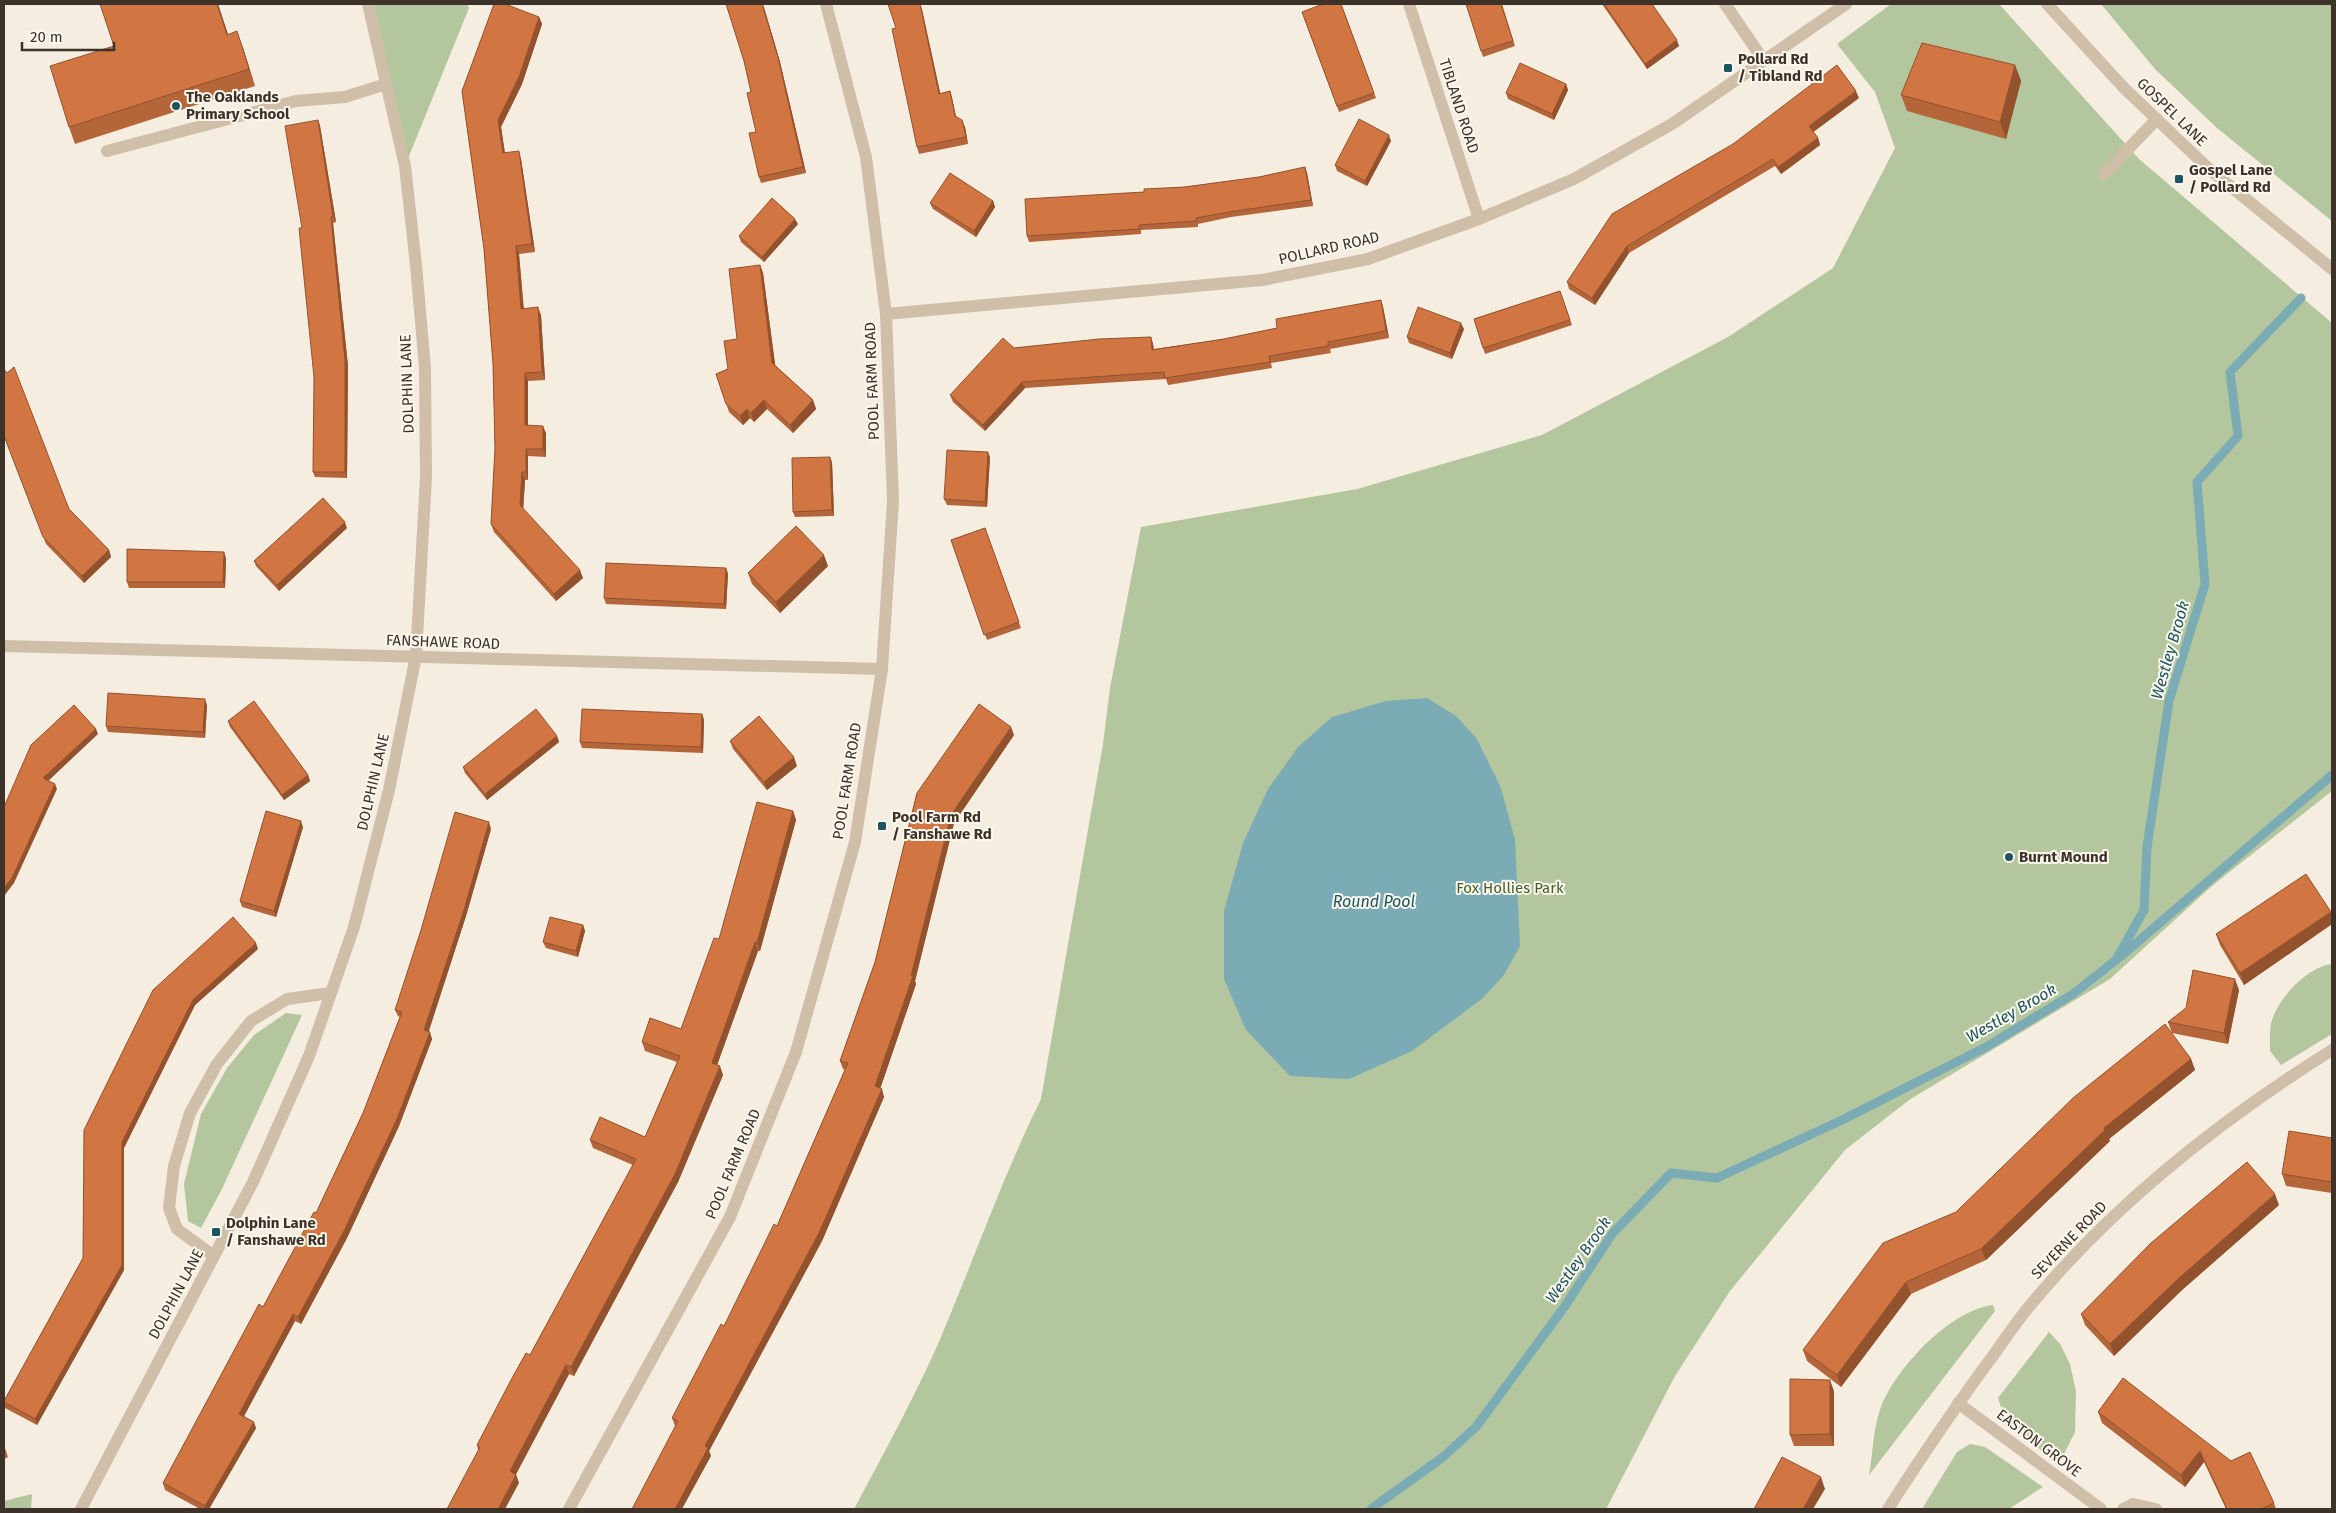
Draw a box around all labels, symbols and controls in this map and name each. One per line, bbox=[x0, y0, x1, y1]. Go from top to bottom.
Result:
scale bar bbox=[22, 20, 115, 52]
text: 20 m bbox=[30, 28, 63, 46]
place label: Pollard Rd / Tibland Rd bbox=[1738, 50, 1822, 85]
street label: TIBLAND ROAD bbox=[1435, 56, 1483, 156]
marker: Pollard Rd / Tibland Rd bbox=[1722, 62, 1734, 74]
street label: GOSPEL LANE bbox=[2133, 74, 2211, 150]
place label: The Oaklands Primary School bbox=[186, 88, 290, 123]
marker: The Oaklands Primary School bbox=[170, 100, 182, 112]
place label: Gospel Lane / Pollard Rd bbox=[2189, 161, 2273, 196]
marker: Gospel Lane / Pollard Rd bbox=[2173, 173, 2185, 185]
street label: POLLARD ROAD bbox=[1277, 228, 1381, 268]
street label: POOL FARM ROAD bbox=[861, 322, 883, 440]
street label: DOLPHIN LANE bbox=[396, 334, 418, 434]
water label: Westley Brook bbox=[2147, 598, 2193, 701]
street label: FANSHAWE ROAD bbox=[386, 631, 500, 653]
street label: POOL FARM ROAD bbox=[829, 721, 865, 841]
street label: DOLPHIN LANE bbox=[353, 732, 393, 832]
place label: Pool Farm Rd / Fanshawe Rd bbox=[892, 808, 992, 843]
marker: Pool Farm Rd / Fanshawe Rd bbox=[876, 820, 888, 832]
place label: Burnt Mound bbox=[2019, 848, 2108, 866]
marker: Burnt Mound bbox=[2003, 851, 2015, 863]
park label: Fox Hollies Park bbox=[1456, 879, 1564, 897]
water label: Round Pool bbox=[1333, 892, 1415, 911]
water label: Westley Brook bbox=[1962, 979, 2060, 1047]
street label: POOL FARM ROAD bbox=[702, 1106, 764, 1222]
street label: SEVERNE ROAD bbox=[2027, 1197, 2111, 1283]
water label: Westley Brook bbox=[1541, 1213, 1615, 1307]
place label: Dolphin Lane / Fanshawe Rd bbox=[226, 1214, 326, 1249]
marker: Dolphin Lane / Fanshawe Rd bbox=[210, 1226, 222, 1238]
street label: DOLPHIN LANE bbox=[145, 1246, 207, 1342]
street label: EASTON GROVE bbox=[1993, 1405, 2085, 1481]

